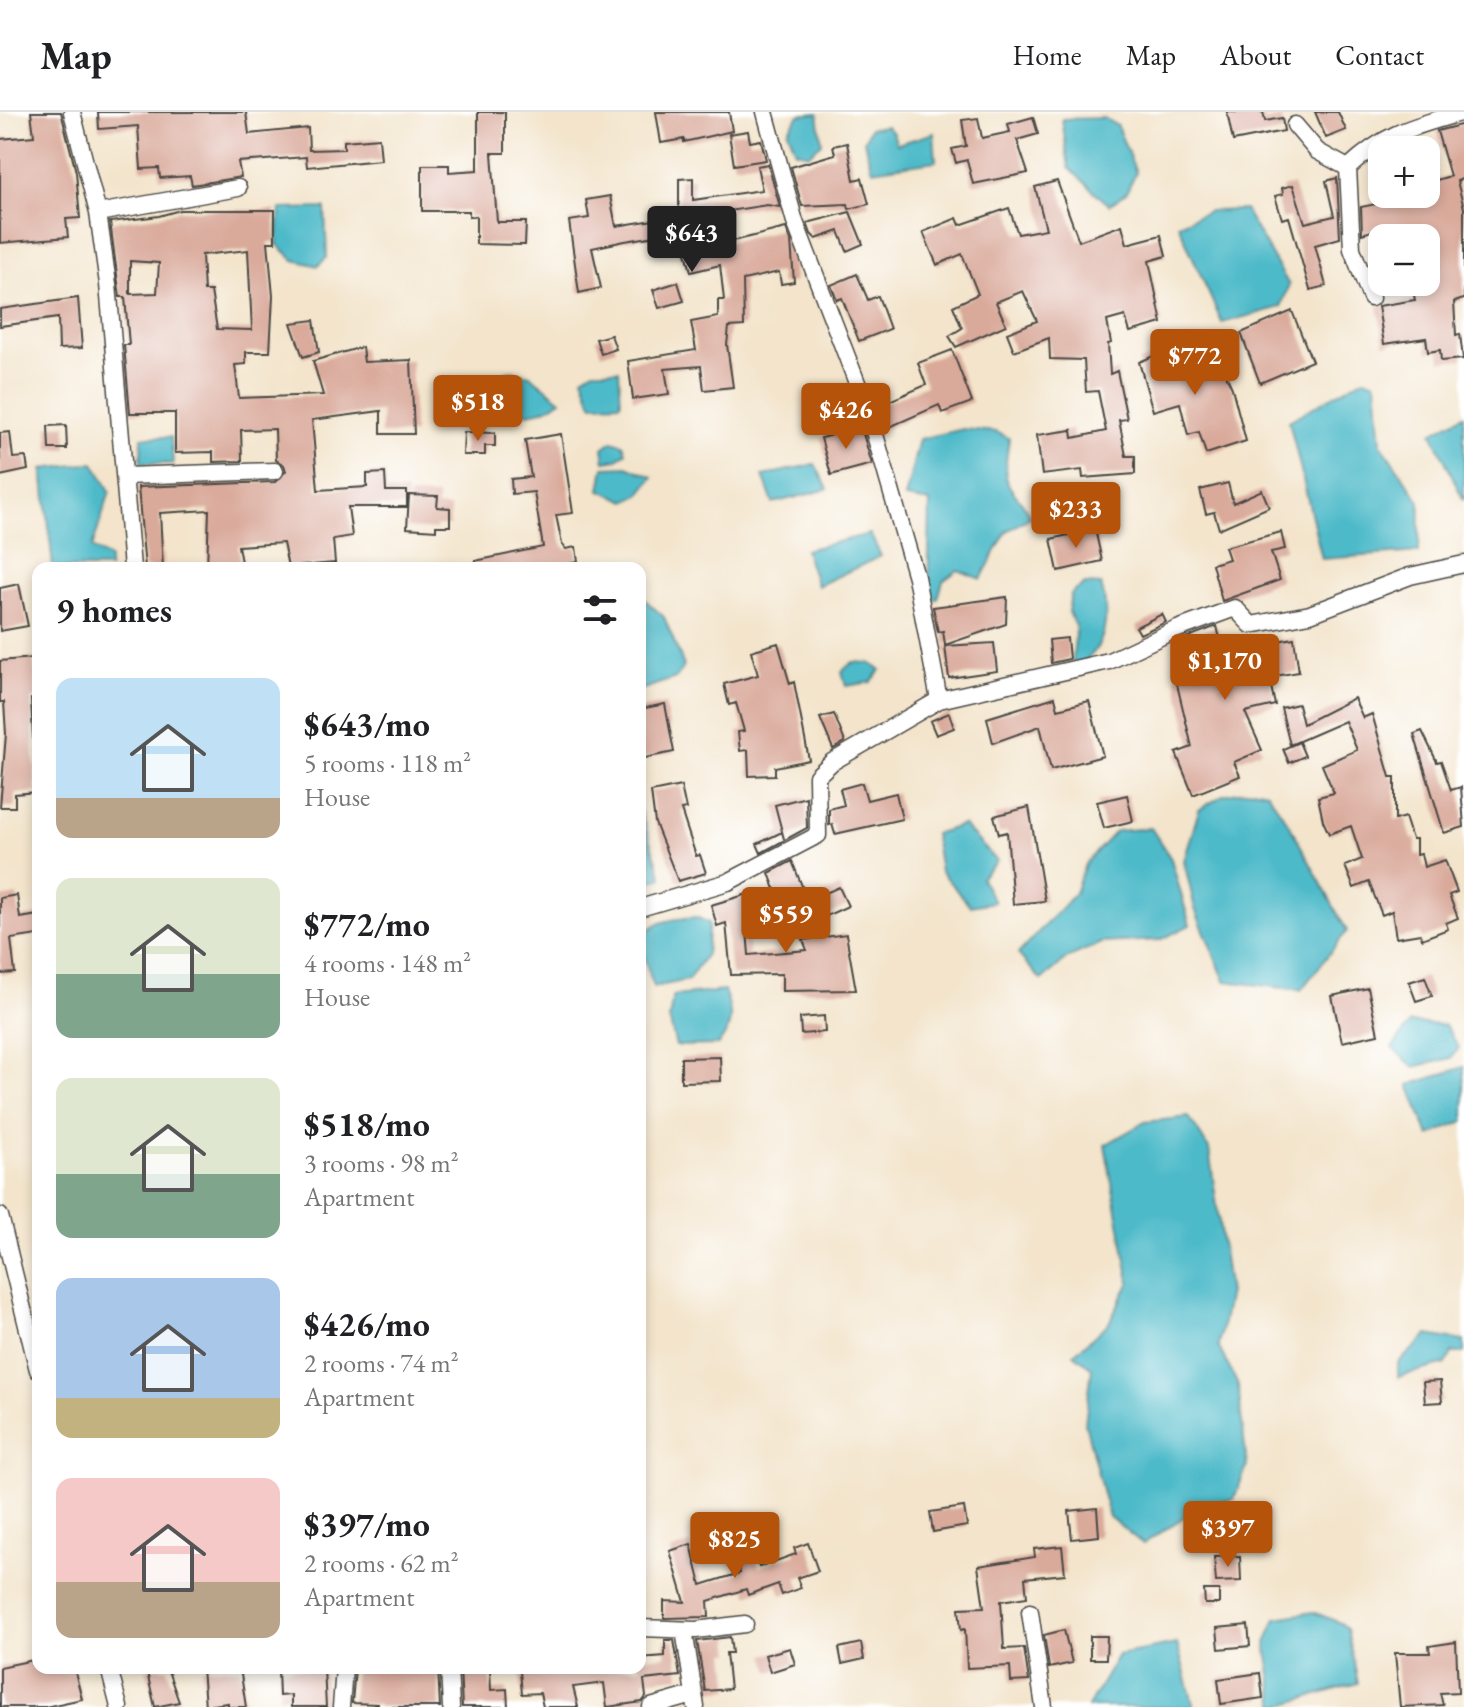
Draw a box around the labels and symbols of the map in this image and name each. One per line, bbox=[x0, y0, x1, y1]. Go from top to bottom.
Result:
pin: $643 bbox=[645, 206, 739, 274]
pin: $772 bbox=[1148, 329, 1242, 397]
pin: $518 bbox=[431, 375, 525, 443]
pin: $426 bbox=[799, 383, 893, 451]
pin: $233 bbox=[1029, 482, 1123, 550]
pin: $1,170 bbox=[1160, 634, 1290, 702]
pin: $559 bbox=[739, 887, 833, 955]
pin: $397 bbox=[1181, 1501, 1275, 1569]
pin: $825 bbox=[688, 1512, 782, 1580]

